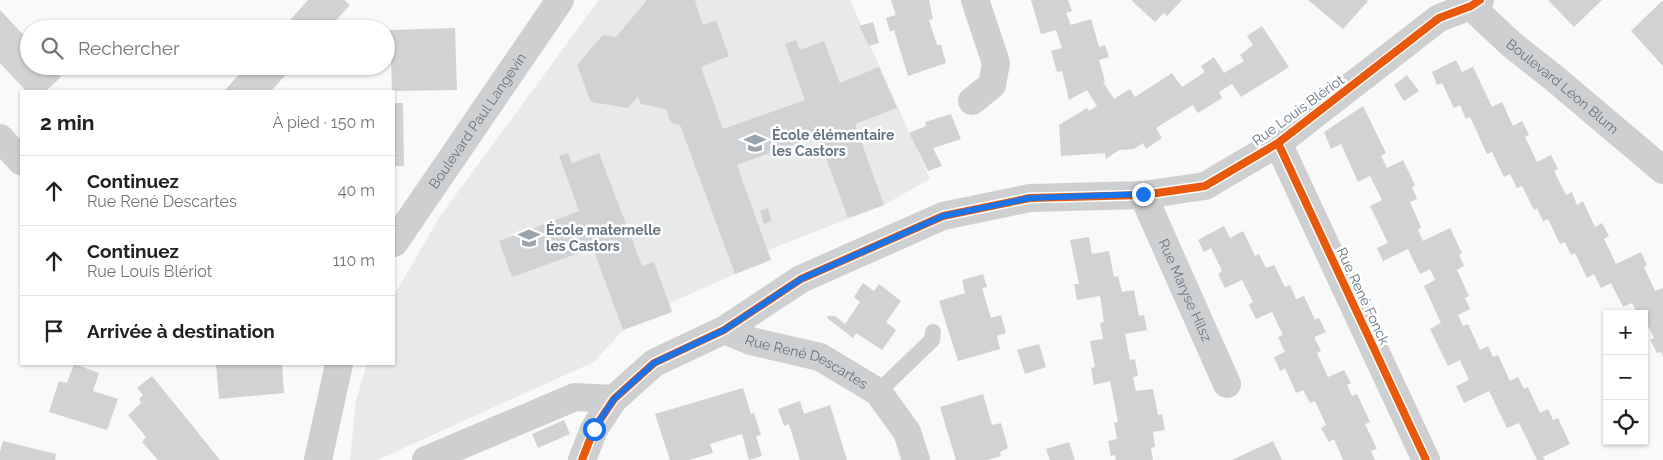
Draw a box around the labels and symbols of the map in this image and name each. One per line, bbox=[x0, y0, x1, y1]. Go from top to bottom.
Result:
street label: Boulevard Léon Blum bbox=[1503, 35, 1622, 137]
street label: Boulevard Paul Langevin bbox=[426, 50, 529, 192]
street label: Rue Louis Blériot bbox=[1249, 71, 1347, 149]
place label: École élémentaire les Castors bbox=[772, 126, 895, 159]
school or university icon: École élémentaire les Castors bbox=[742, 130, 768, 156]
route end bbox=[1132, 183, 1155, 206]
place label: École maternelle les Castors bbox=[546, 221, 662, 254]
school or university icon: École maternelle les Castors bbox=[516, 225, 542, 251]
street label: Rue Maryse Hilsz bbox=[1155, 236, 1215, 344]
street label: Rue René Fonck bbox=[1333, 245, 1393, 348]
street label: Rue René Descartes bbox=[743, 331, 871, 392]
route start bbox=[583, 418, 606, 441]

